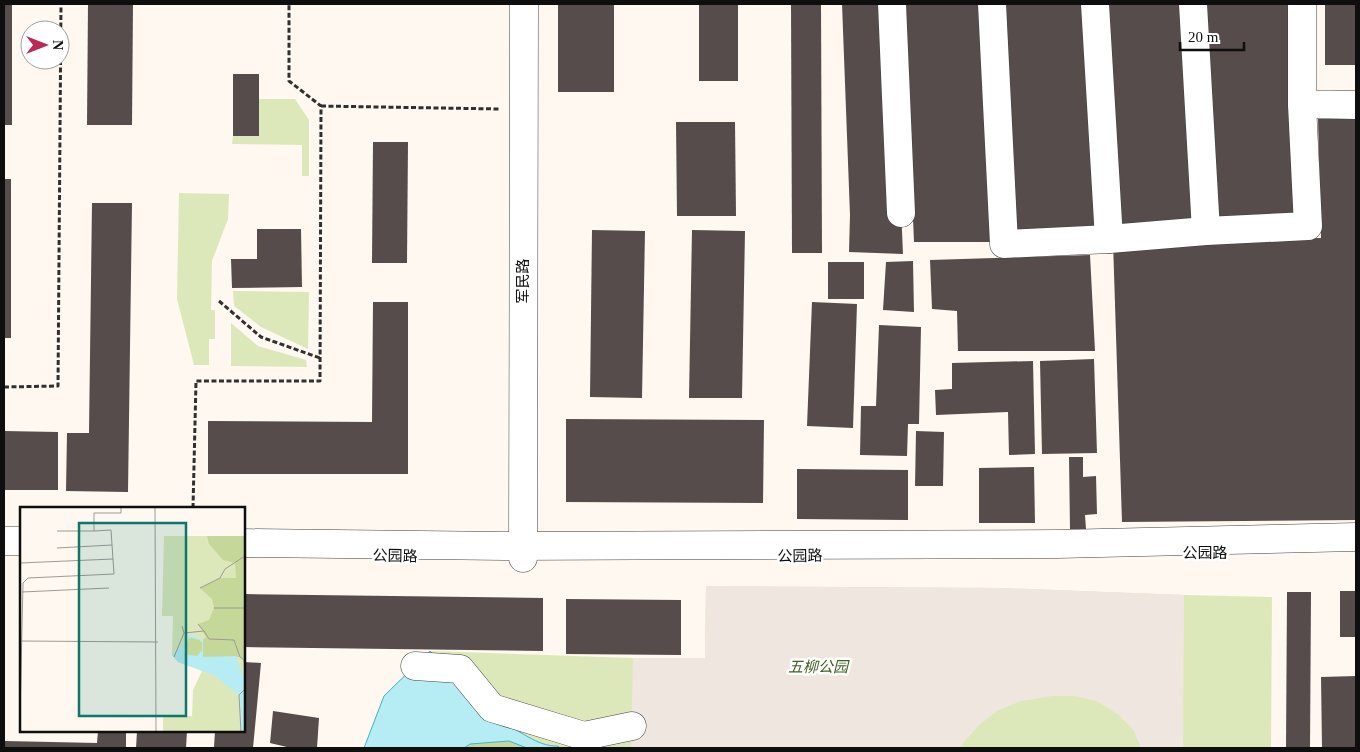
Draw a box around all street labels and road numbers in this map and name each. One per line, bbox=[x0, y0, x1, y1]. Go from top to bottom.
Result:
street label: 军民路 bbox=[515, 258, 531, 304]
street label: 公园路 bbox=[1182, 545, 1228, 561]
street label: 公园路 bbox=[372, 548, 418, 564]
street label: 公园路 bbox=[777, 548, 823, 564]

